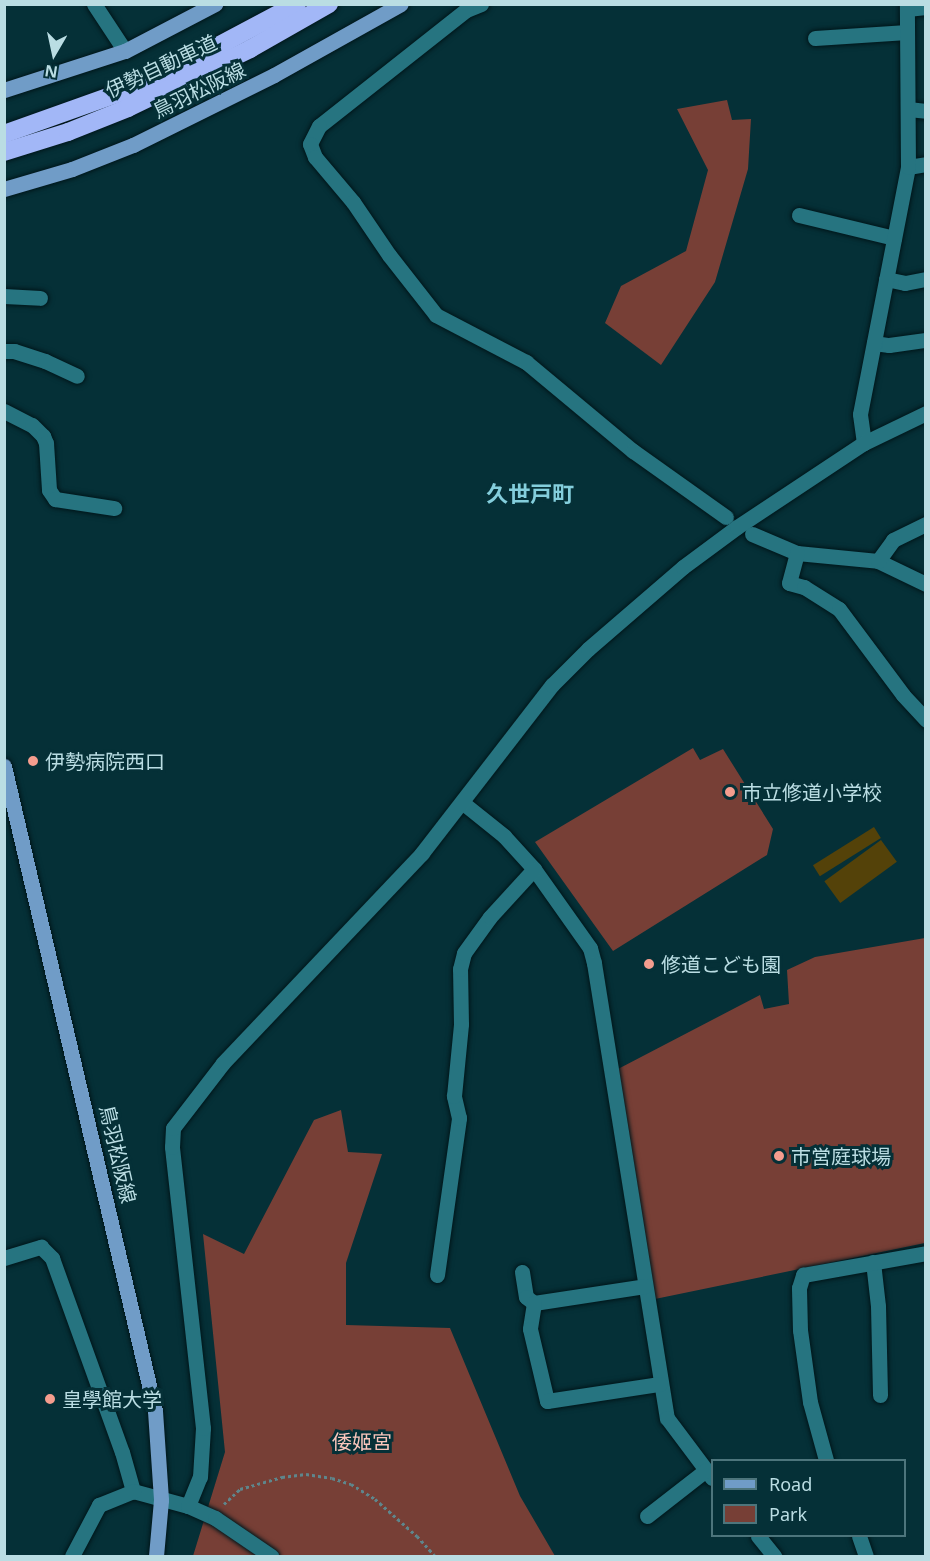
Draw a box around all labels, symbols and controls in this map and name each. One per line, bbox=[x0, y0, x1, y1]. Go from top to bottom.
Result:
north arrow bbox=[24, 24, 84, 84]
street label: 伊勢自動車道 bbox=[102, 30, 220, 102]
street label: 鳥羽松阪線 bbox=[149, 57, 249, 123]
text: N bbox=[43, 60, 59, 84]
district label: 久世戸町 bbox=[486, 481, 574, 507]
place label: 伊勢病院西口 bbox=[45, 749, 165, 773]
marker: 伊勢病院西口 bbox=[26, 754, 40, 768]
place label: 市立修道小学校 bbox=[742, 780, 882, 804]
marker: 市立修道小学校 bbox=[723, 785, 737, 799]
place label: 修道こども園 bbox=[661, 952, 781, 976]
marker: 修道こども園 bbox=[642, 957, 656, 971]
street label: 鳥羽松阪線 bbox=[95, 1103, 141, 1205]
place label: 市営庭球場 bbox=[791, 1144, 891, 1168]
marker: 市営庭球場 bbox=[772, 1149, 786, 1163]
place label: 皇學館大学 bbox=[62, 1387, 162, 1411]
marker: 皇學館大学 bbox=[43, 1392, 57, 1406]
park label: 倭姬宮 bbox=[332, 1429, 392, 1453]
legend bbox=[711, 1459, 906, 1537]
text: Road bbox=[769, 1472, 812, 1496]
text: Park bbox=[769, 1502, 807, 1526]

